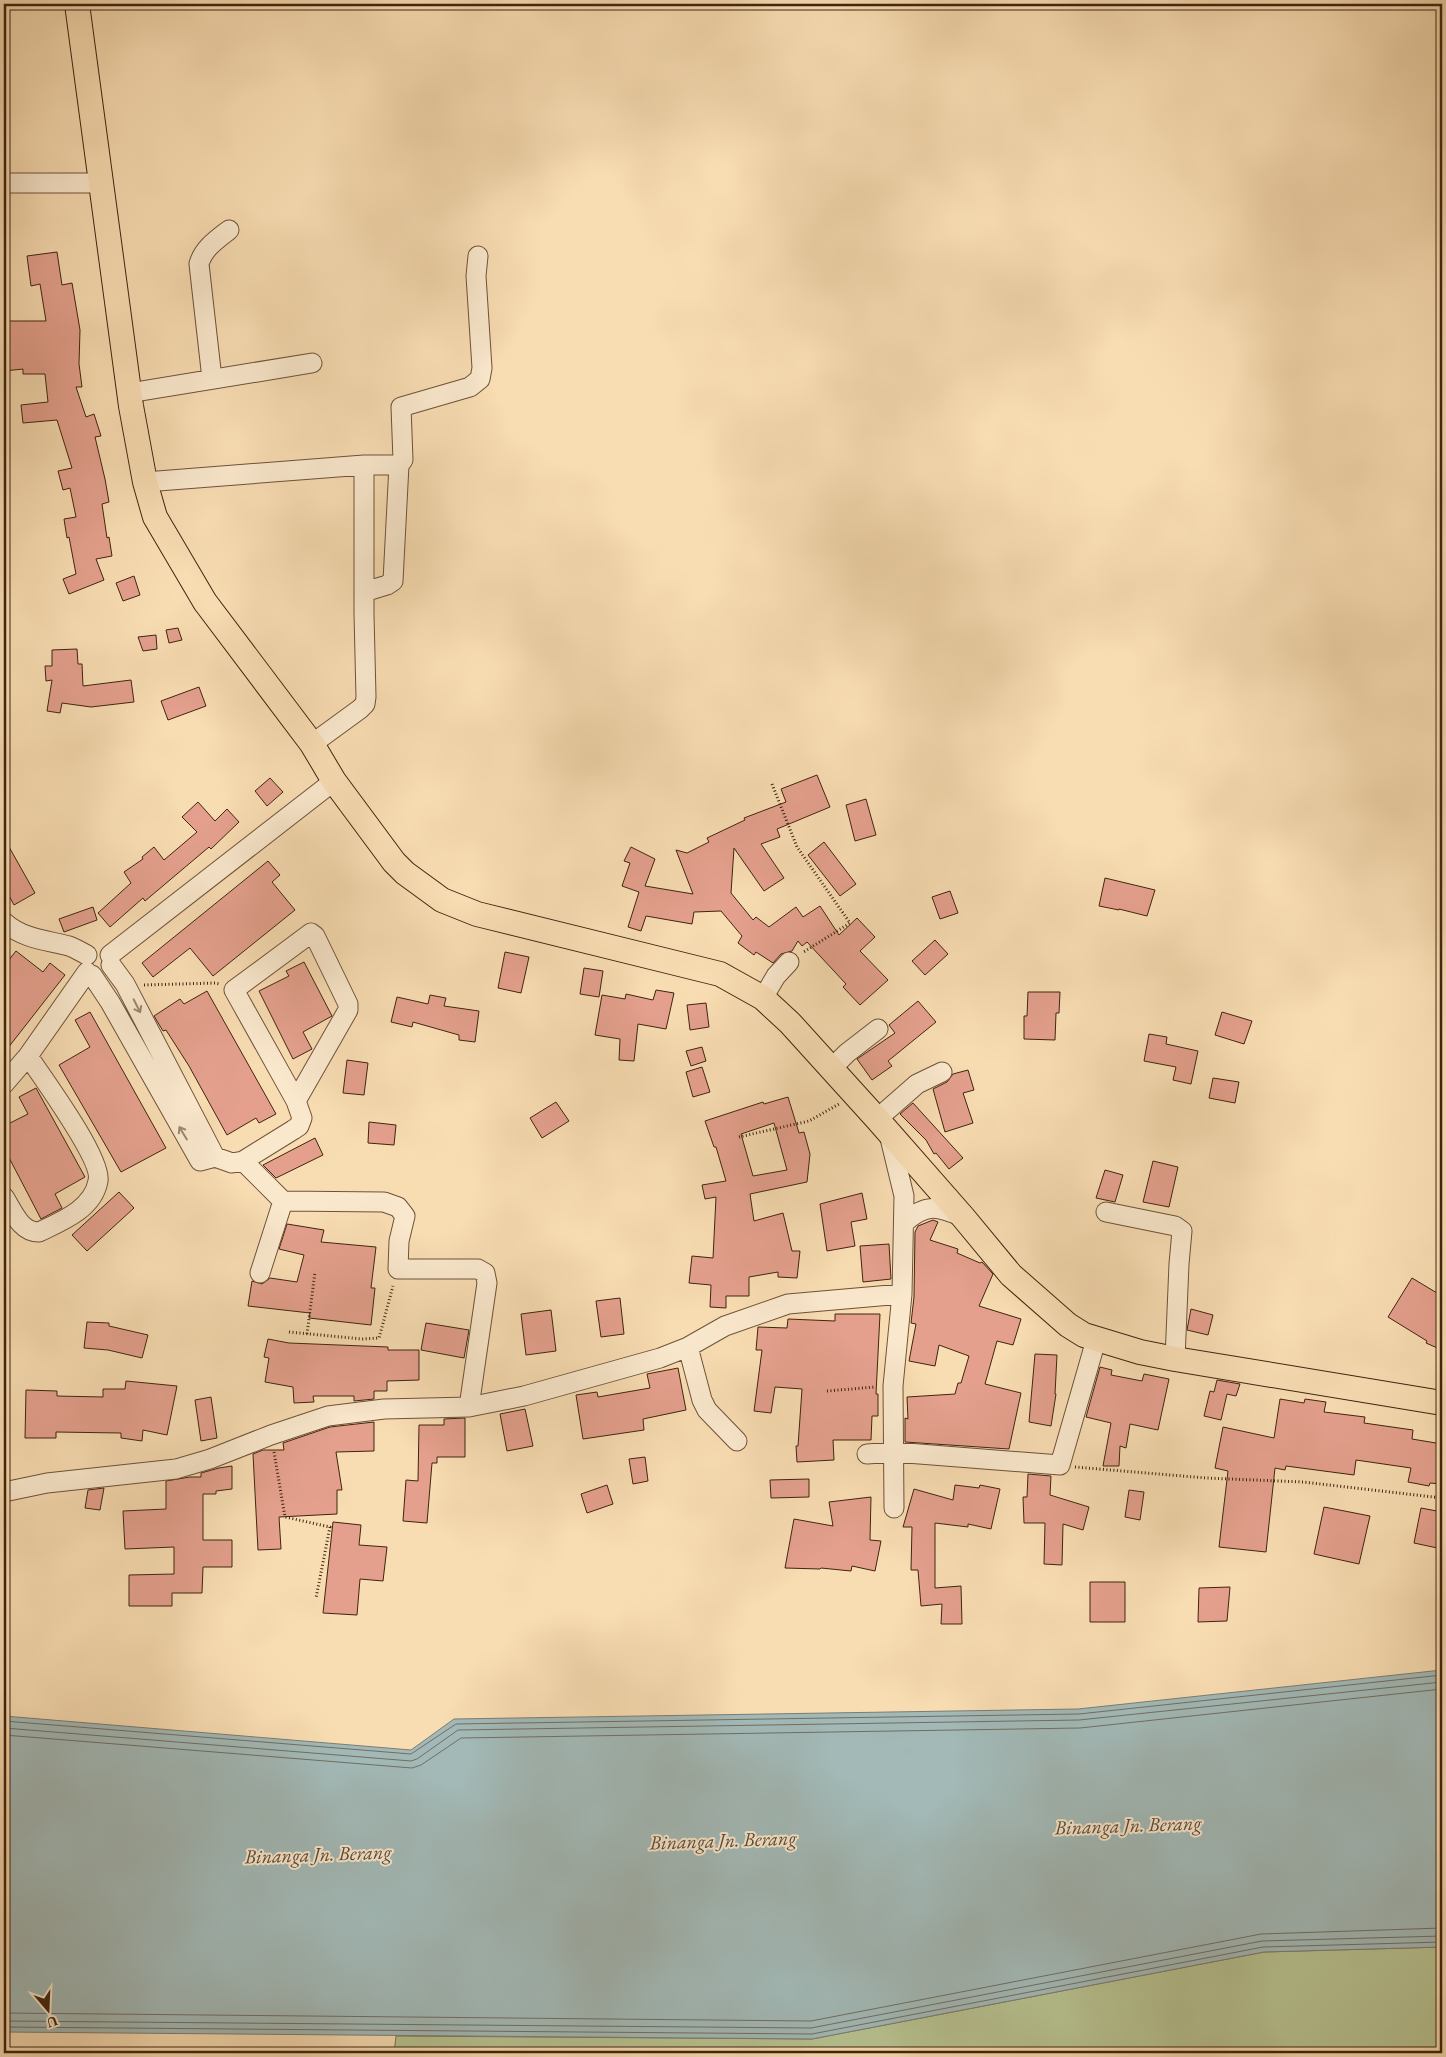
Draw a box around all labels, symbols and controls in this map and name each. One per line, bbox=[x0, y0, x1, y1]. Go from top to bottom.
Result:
one-way arrow bbox=[132, 999, 142, 1014]
one-way arrow bbox=[177, 1126, 187, 1140]
water label: Binanga Jn. Berang bbox=[1053, 1809, 1203, 1841]
water label: Binanga Jn. Berang bbox=[648, 1824, 798, 1856]
water label: Binanga Jn. Berang bbox=[243, 1838, 393, 1870]
north arrow bbox=[22, 1984, 72, 2034]
text: U bbox=[44, 2012, 60, 2033]

